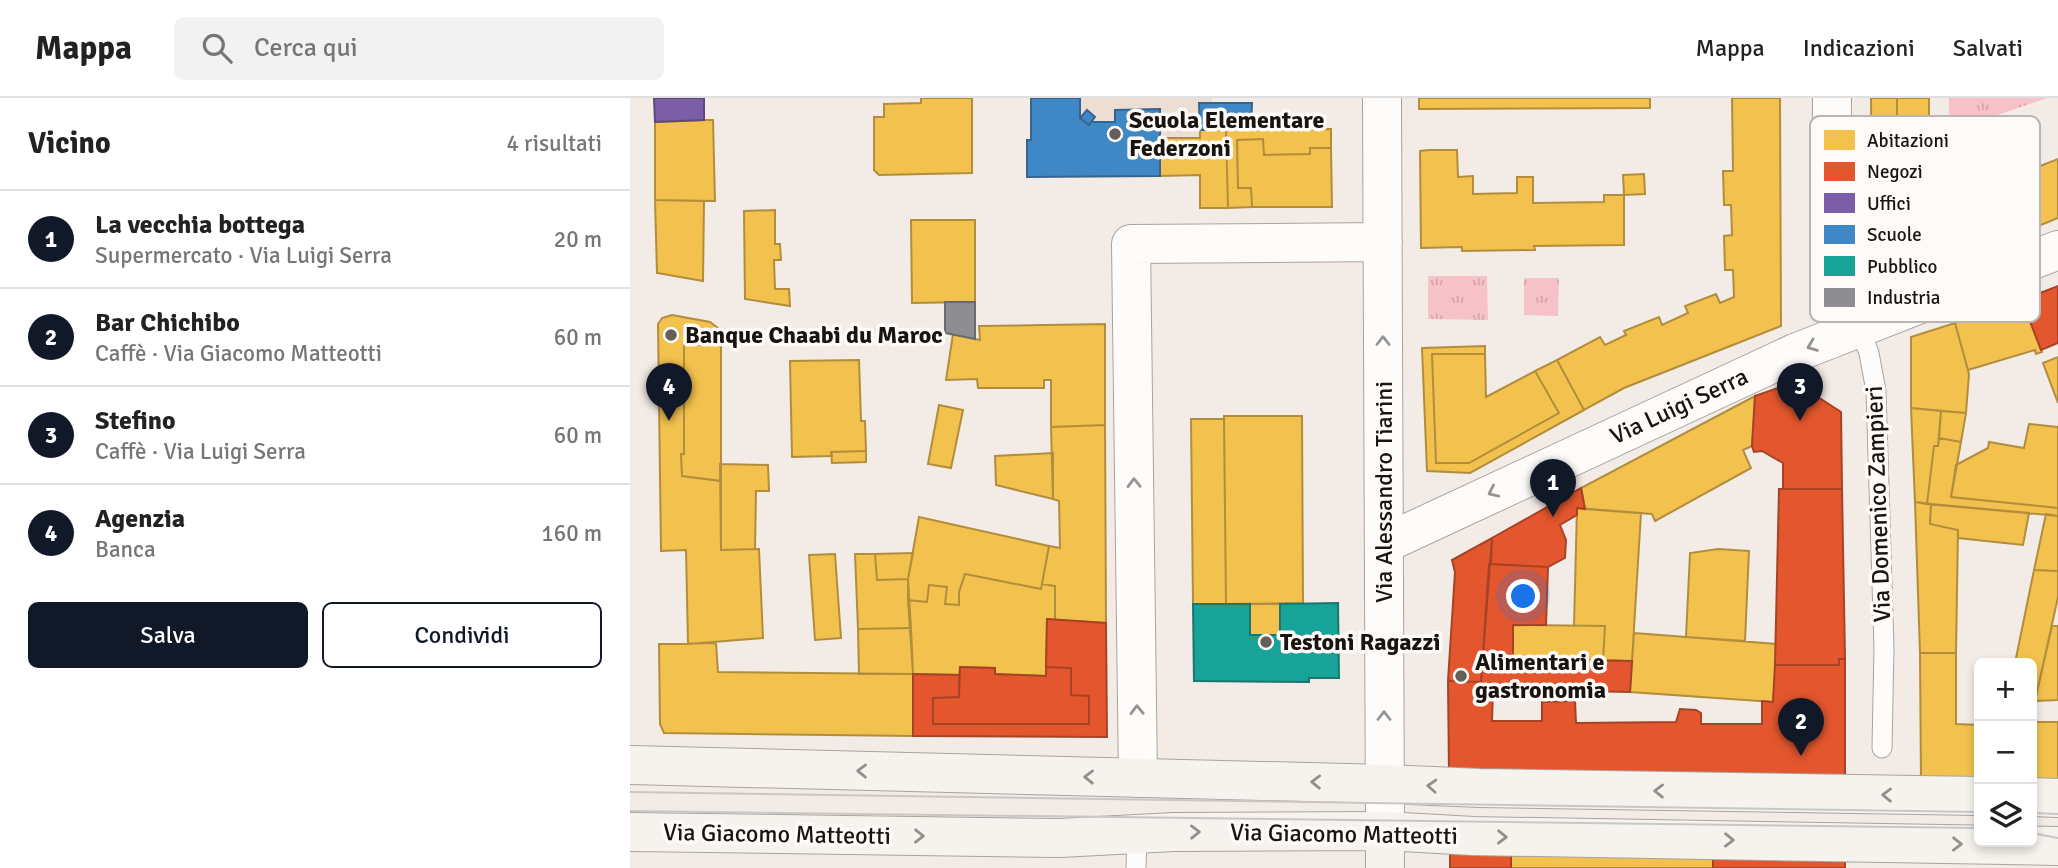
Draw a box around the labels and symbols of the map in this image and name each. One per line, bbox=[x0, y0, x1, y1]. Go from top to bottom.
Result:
place label: Scuola Elementare Federzoni bbox=[1129, 105, 1324, 163]
legend bbox=[1810, 116, 2040, 322]
marker: Scuola Elementare Federzoni bbox=[1107, 126, 1123, 142]
text: Abitazioni bbox=[1867, 129, 1949, 153]
text: Negozi bbox=[1867, 160, 1923, 184]
text: Uffici bbox=[1867, 192, 1911, 216]
text: Scuole bbox=[1867, 223, 1922, 247]
text: Pubblico bbox=[1867, 255, 1937, 279]
text: Industria bbox=[1867, 286, 1940, 310]
place label: Banque Chaabi du Maroc bbox=[685, 320, 943, 350]
marker: Banque Chaabi du Maroc bbox=[663, 327, 679, 343]
one-way arrow bbox=[1375, 335, 1391, 346]
one-way arrow bbox=[1806, 338, 1818, 352]
street label: Via Luigi Serra bbox=[1605, 361, 1753, 451]
pin: 4 bbox=[646, 363, 692, 421]
pin: 3 bbox=[1777, 363, 1823, 421]
street label: Via Alessandro Tiarini bbox=[1369, 381, 1399, 603]
street label: Via Domenico Zampieri bbox=[1859, 385, 1897, 623]
pin: 1 bbox=[1530, 459, 1576, 517]
one-way arrow bbox=[1126, 477, 1142, 487]
one-way arrow bbox=[1488, 483, 1501, 497]
your location bbox=[1506, 579, 1540, 613]
place label: Testoni Ragazzi bbox=[1280, 627, 1440, 657]
marker: Testoni Ragazzi bbox=[1258, 634, 1274, 650]
place label: Alimentari e gastronomia bbox=[1475, 647, 1606, 705]
marker: Alimentari e gastronomia bbox=[1453, 668, 1469, 684]
pin: 2 bbox=[1778, 698, 1824, 756]
one-way arrow bbox=[1129, 704, 1145, 715]
one-way arrow bbox=[1376, 710, 1392, 720]
one-way arrow bbox=[856, 764, 867, 779]
one-way arrow bbox=[1083, 769, 1094, 785]
one-way arrow bbox=[1311, 775, 1322, 790]
one-way arrow bbox=[1426, 779, 1437, 794]
one-way arrow bbox=[1653, 783, 1664, 799]
one-way arrow bbox=[1881, 787, 1891, 803]
street label: Via Giacomo Matteotti bbox=[663, 817, 891, 851]
street label: Via Giacomo Matteotti bbox=[1230, 817, 1458, 851]
one-way arrow bbox=[1190, 824, 1201, 839]
one-way arrow bbox=[914, 828, 924, 844]
one-way arrow bbox=[1497, 829, 1507, 845]
one-way arrow bbox=[1724, 832, 1735, 848]
one-way arrow bbox=[1952, 836, 1962, 852]

